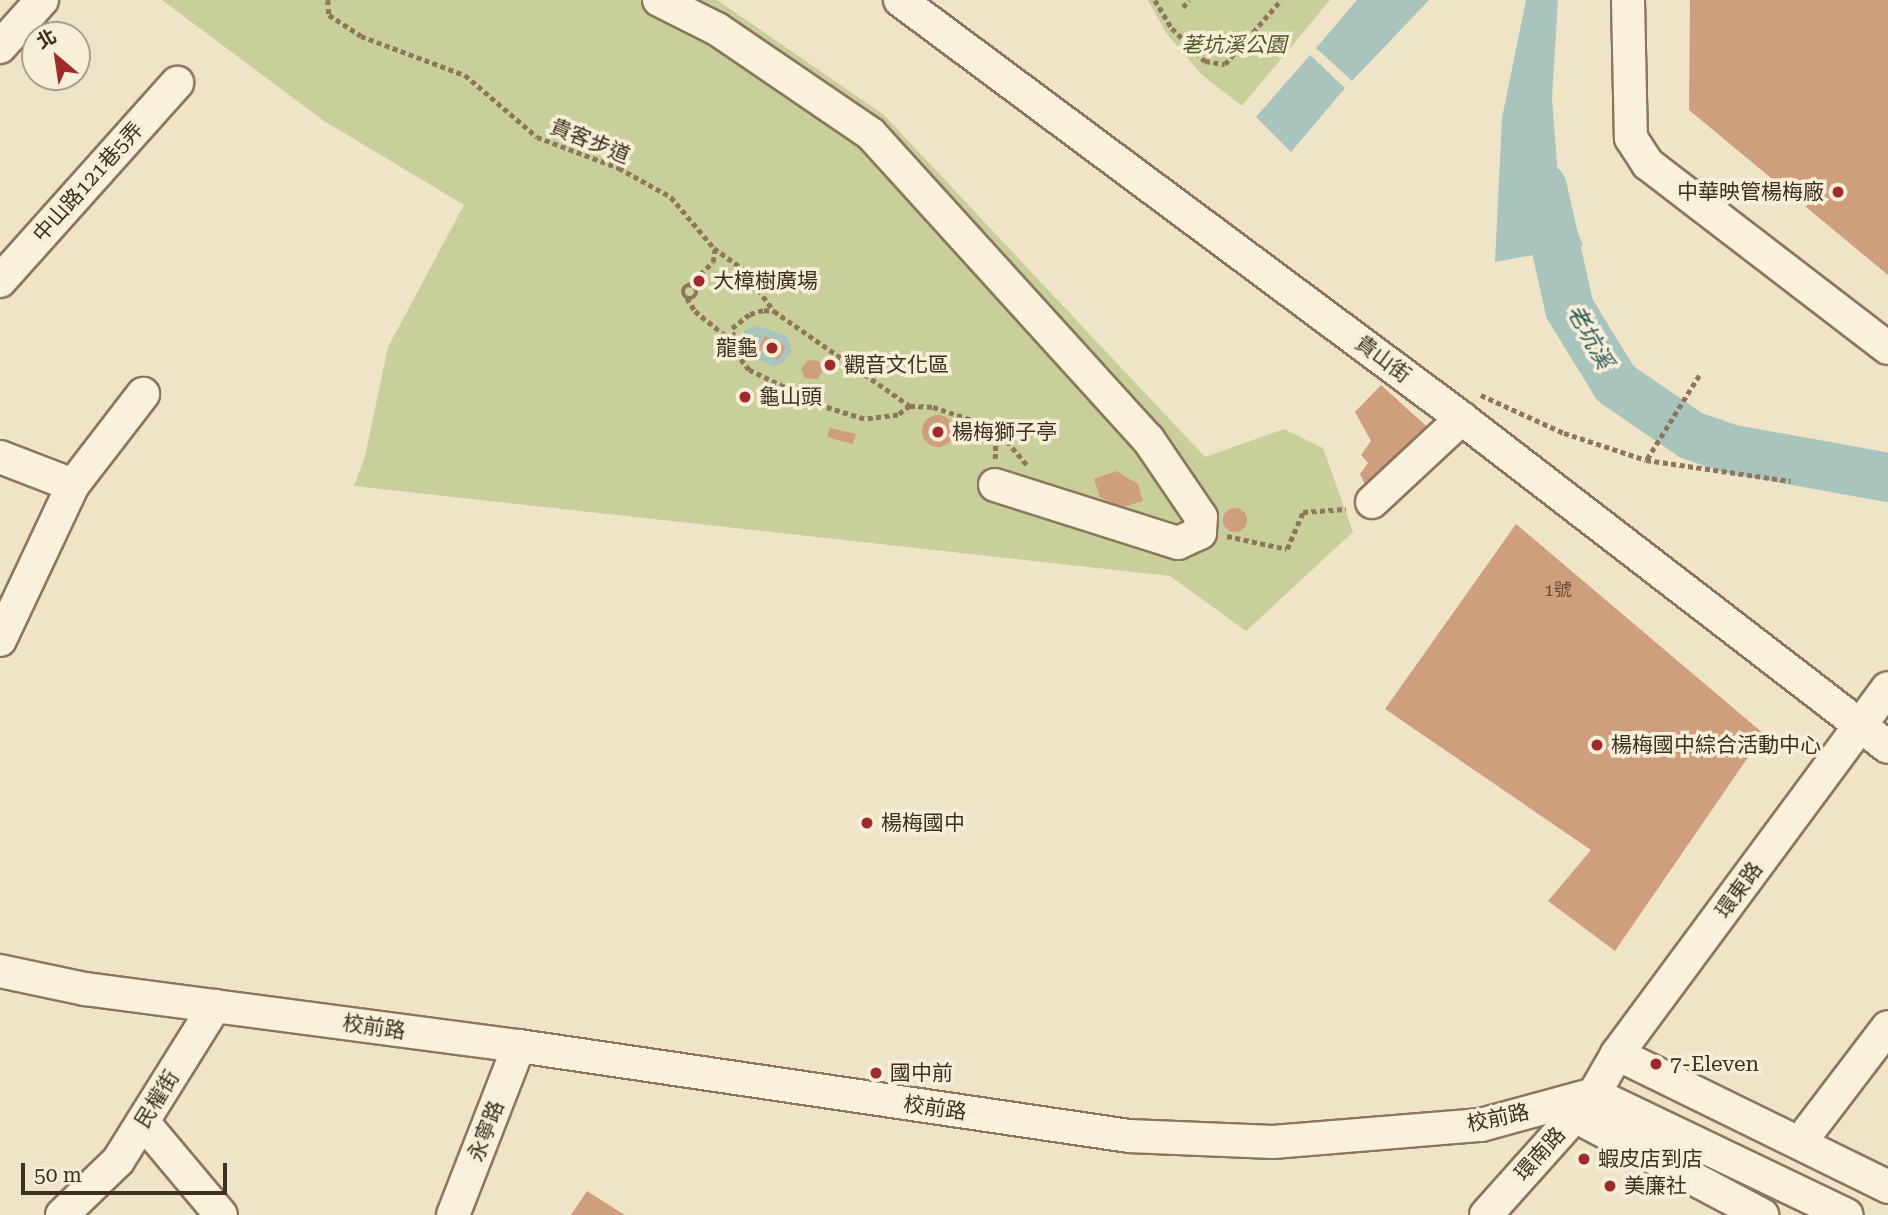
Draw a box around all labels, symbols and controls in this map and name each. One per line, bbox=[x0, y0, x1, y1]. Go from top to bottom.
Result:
north arrow bbox=[21, 21, 91, 91]
text: 北 bbox=[33, 24, 60, 54]
park label: 荖坑溪公園 bbox=[1182, 32, 1286, 58]
street label: 貴客步道 bbox=[546, 114, 634, 168]
street label: 中山路121巷5弄 bbox=[28, 117, 148, 247]
place label: 中華映管楊梅廠 bbox=[1677, 179, 1824, 205]
marker: 中華映管楊梅廠 bbox=[1830, 184, 1846, 200]
place label: 大樟樹廣場 bbox=[713, 268, 818, 294]
marker: 大樟樹廣場 bbox=[691, 273, 707, 289]
water label: 老坑溪 bbox=[1560, 300, 1618, 374]
street label: 貴山街 bbox=[1350, 330, 1416, 388]
place label: 龍龜 bbox=[716, 335, 758, 361]
marker: 龍龜 bbox=[764, 340, 780, 356]
place label: 觀音文化區 bbox=[844, 352, 949, 378]
marker: 觀音文化區 bbox=[822, 357, 838, 373]
place label: 龜山頭 bbox=[759, 384, 822, 410]
marker: 龜山頭 bbox=[737, 389, 753, 405]
place label: 楊梅獅子亭 bbox=[952, 419, 1057, 445]
marker: 楊梅獅子亭 bbox=[930, 424, 946, 440]
house number: 1號 bbox=[1544, 579, 1572, 601]
place label: 楊梅國中綜合活動中心 bbox=[1611, 732, 1821, 758]
marker: 楊梅國中綜合活動中心 bbox=[1589, 737, 1605, 753]
place label: 楊梅國中 bbox=[881, 810, 965, 836]
marker: 楊梅國中 bbox=[859, 815, 875, 831]
street label: 環東路 bbox=[1710, 857, 1768, 923]
street label: 校前路 bbox=[341, 1010, 407, 1044]
place label: 7-Eleven bbox=[1670, 1051, 1759, 1077]
marker: 7-Eleven bbox=[1648, 1056, 1664, 1072]
place label: 國中前 bbox=[890, 1060, 953, 1086]
marker: 國中前 bbox=[868, 1065, 884, 1081]
street label: 民權街 bbox=[130, 1066, 184, 1132]
street label: 校前路 bbox=[902, 1091, 968, 1125]
street label: 永寧路 bbox=[463, 1097, 509, 1165]
street label: 校前路 bbox=[1465, 1099, 1531, 1137]
street label: 環南路 bbox=[1510, 1122, 1570, 1186]
place label: 蝦皮店到店 bbox=[1598, 1146, 1703, 1172]
scale bar bbox=[24, 1148, 231, 1192]
marker: 蝦皮店到店 bbox=[1576, 1151, 1592, 1167]
text: 50 m bbox=[34, 1163, 82, 1187]
place label: 美廉社 bbox=[1624, 1173, 1687, 1199]
marker: 美廉社 bbox=[1602, 1178, 1618, 1194]

